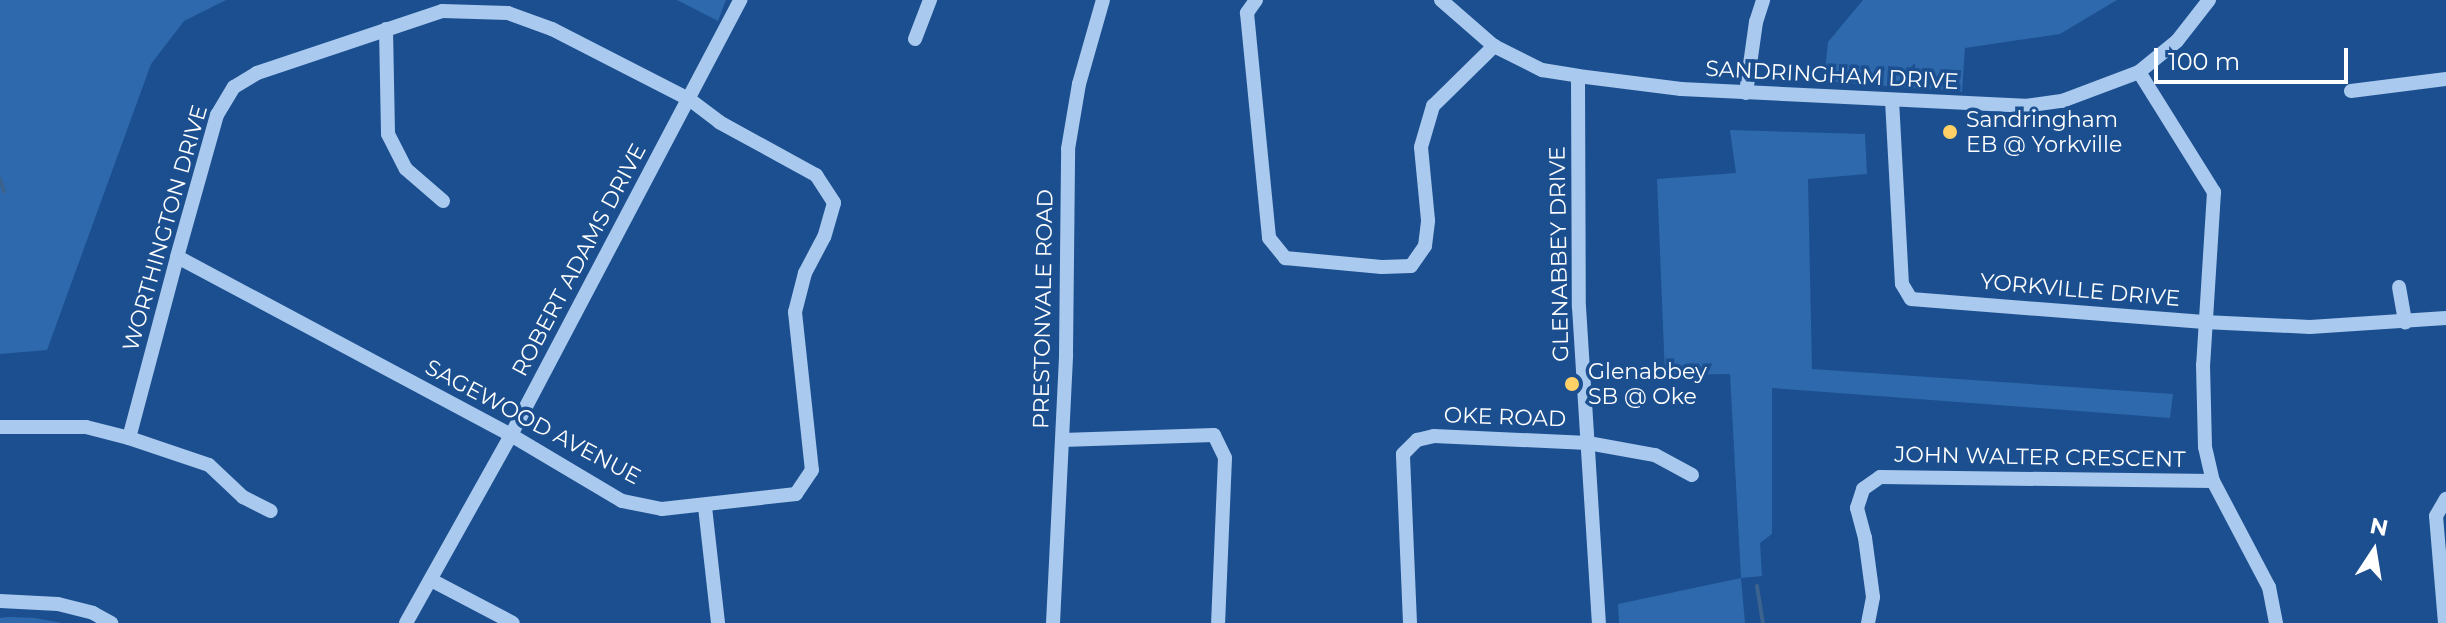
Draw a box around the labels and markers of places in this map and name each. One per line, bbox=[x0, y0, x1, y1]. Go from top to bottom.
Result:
place label: Sandringham EB @ Yorkville bbox=[1966, 106, 2122, 158]
marker: Sandringham EB @ Yorkville bbox=[1941, 123, 1959, 141]
place label: Glenabbey SB @ Oke bbox=[1588, 358, 1707, 410]
marker: Glenabbey SB @ Oke bbox=[1563, 375, 1581, 393]

